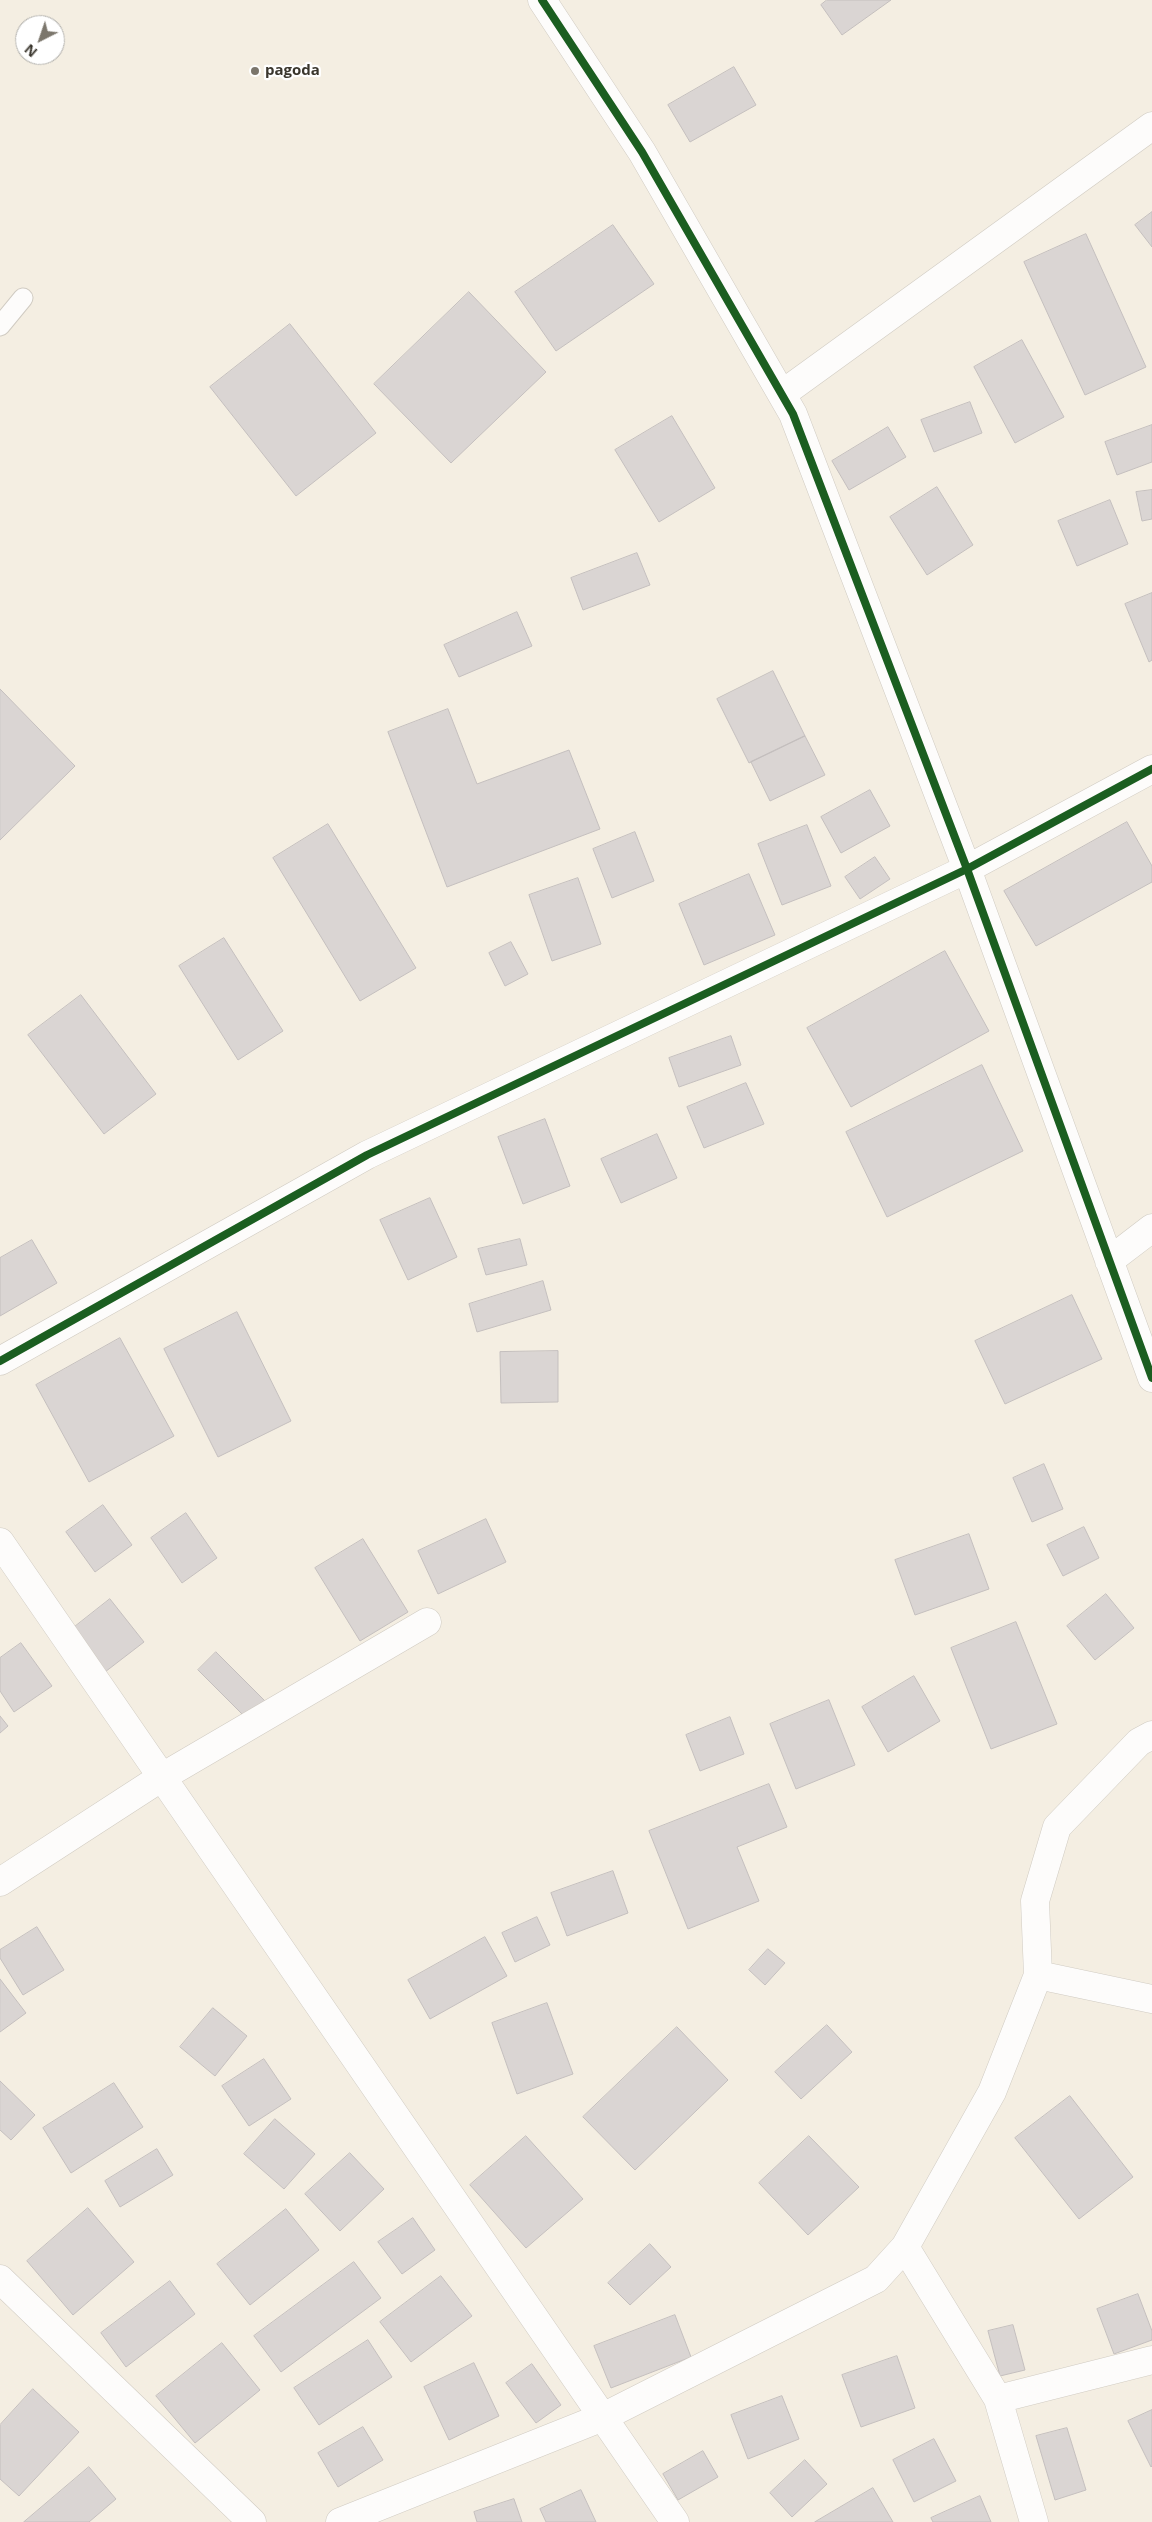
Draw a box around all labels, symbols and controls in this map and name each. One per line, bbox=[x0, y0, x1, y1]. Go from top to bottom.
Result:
north arrow bbox=[15, 15, 65, 65]
text: N bbox=[20, 40, 41, 62]
place label: pagoda bbox=[265, 62, 320, 80]
marker: pagoda bbox=[249, 65, 261, 77]

